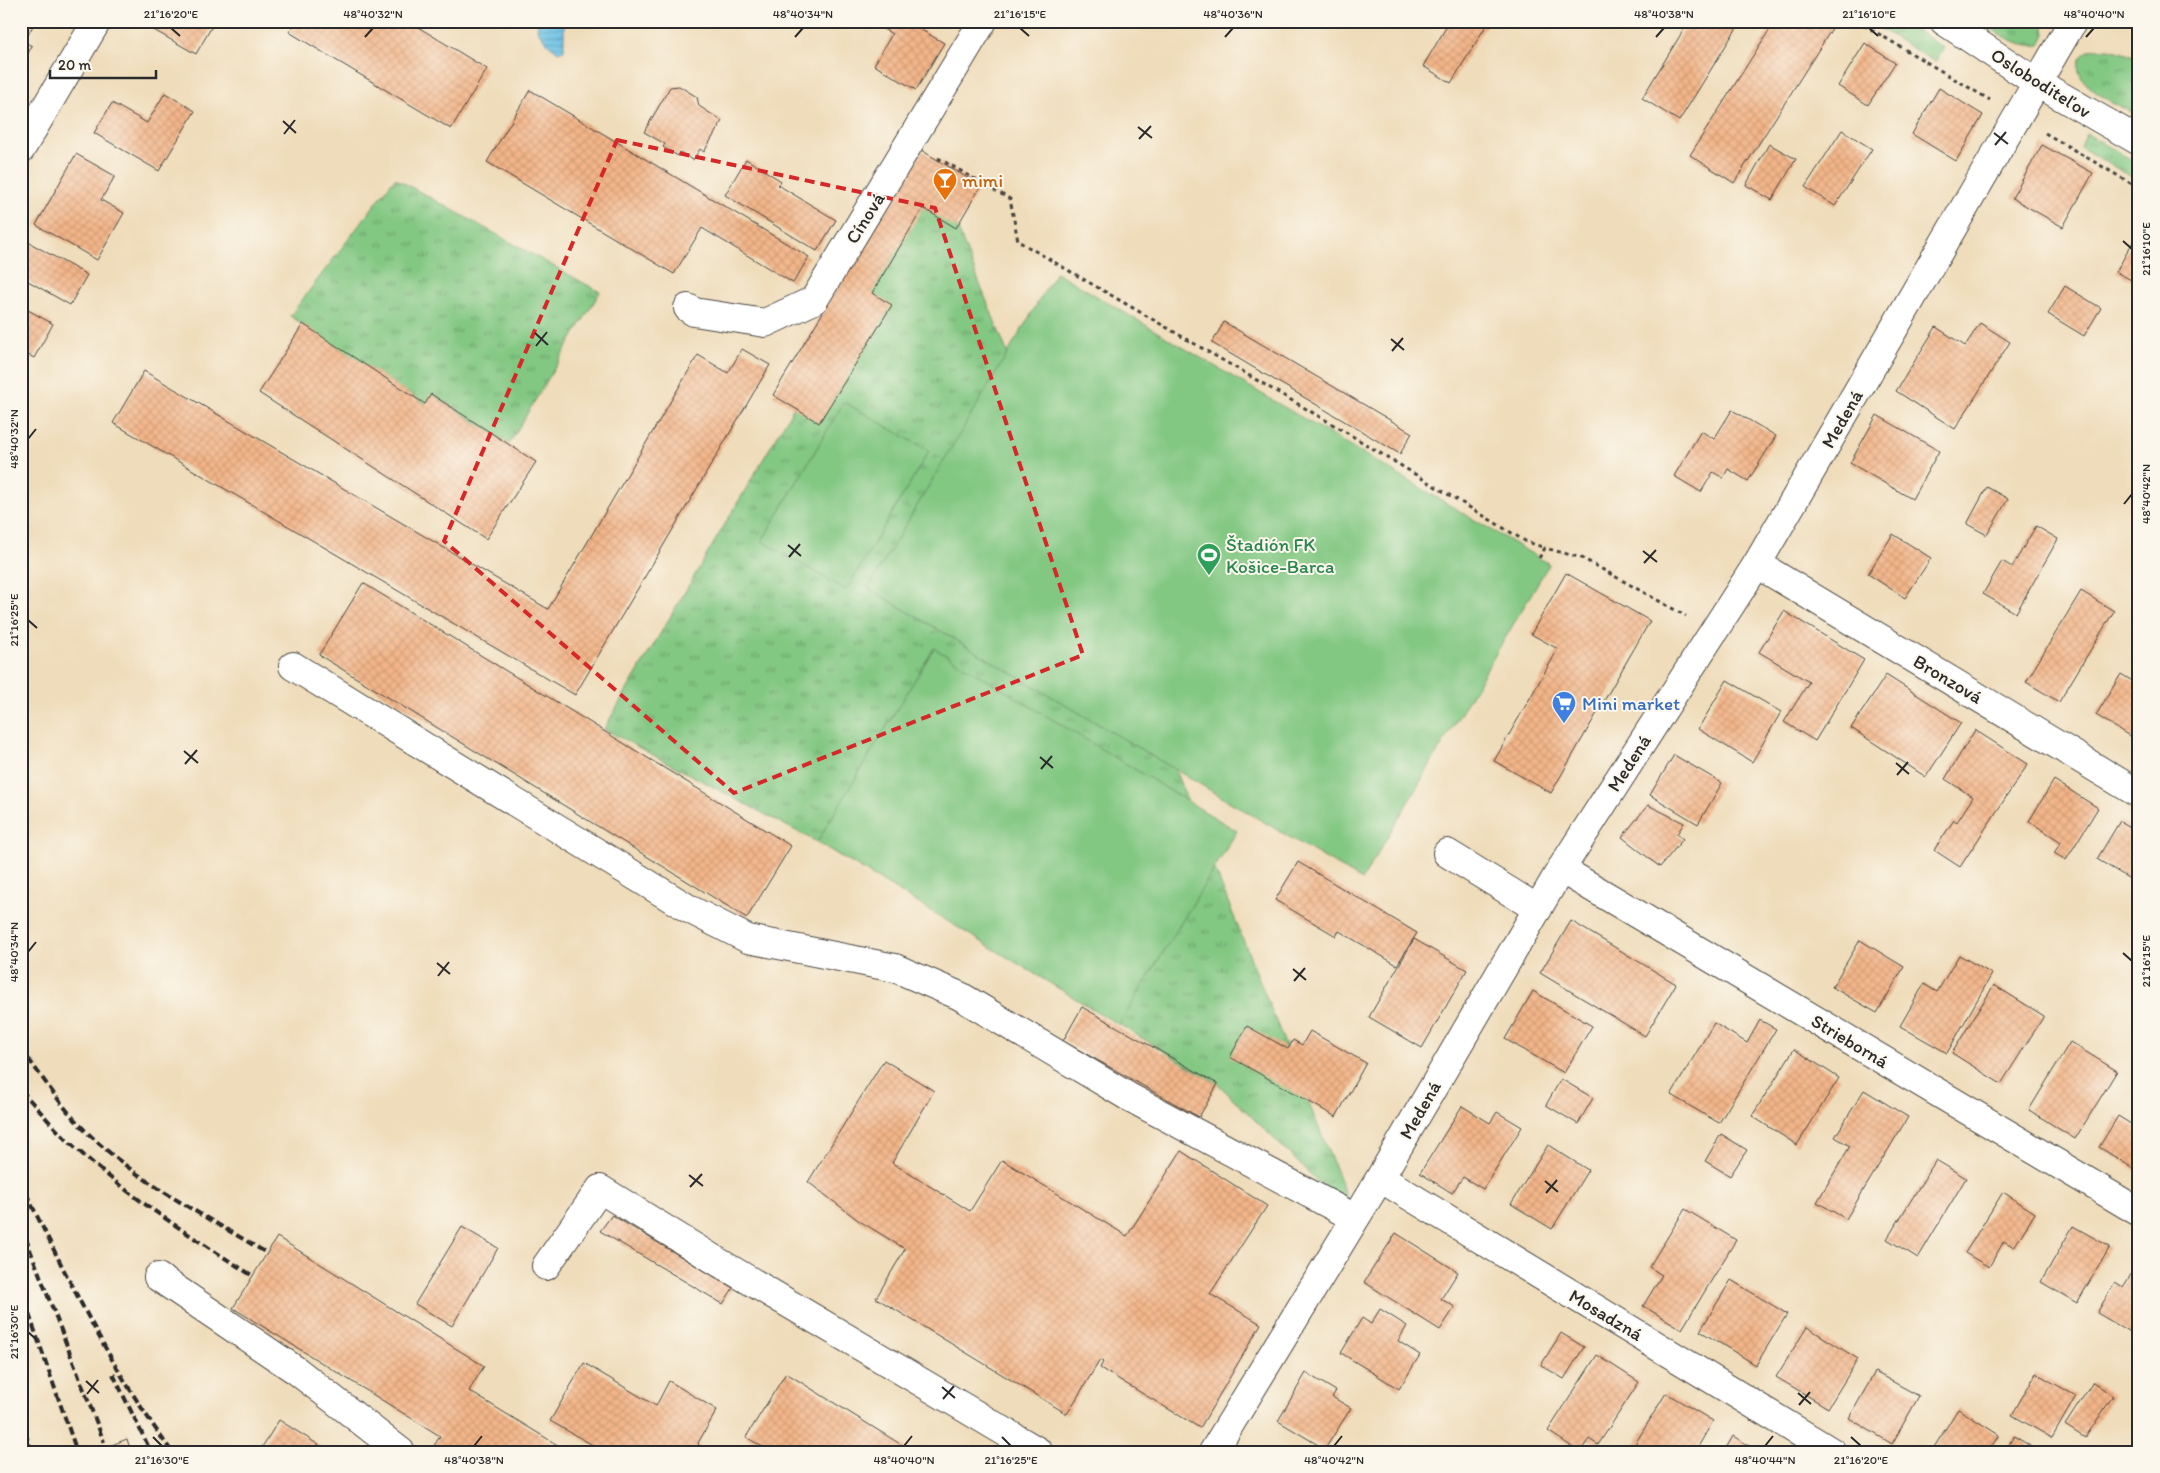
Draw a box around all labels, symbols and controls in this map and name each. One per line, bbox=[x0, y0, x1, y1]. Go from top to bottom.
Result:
text: 21°16'20"E bbox=[144, 7, 199, 21]
text: 48°40'32"N bbox=[343, 7, 403, 21]
text: 48°40'34"N bbox=[773, 7, 833, 21]
text: 21°16'15"E bbox=[994, 7, 1047, 21]
text: 48°40'36"N bbox=[1203, 7, 1263, 21]
text: 48°40'38"N bbox=[1634, 7, 1694, 21]
text: 21°16'10"E bbox=[1842, 7, 1896, 21]
text: 48°40'40"N bbox=[2063, 7, 2125, 21]
street label: Osloboditeľov bbox=[1987, 43, 2095, 123]
scale bar bbox=[50, 48, 156, 80]
text: 20 m bbox=[58, 56, 92, 74]
bar icon: mimi bbox=[932, 167, 958, 201]
place label: mimi bbox=[962, 169, 1003, 192]
street label: Cínová bbox=[840, 188, 890, 248]
text: 21°16'10"E bbox=[2139, 222, 2153, 276]
street label: Medená bbox=[1816, 386, 1868, 452]
text: 48°40'32"N bbox=[7, 409, 21, 469]
text: 48°40'42"N bbox=[2139, 464, 2153, 524]
place label: Štadión FK Košice-Barca bbox=[1226, 533, 1334, 578]
sports icon: Štadión FK Košice-Barca bbox=[1196, 542, 1222, 576]
text: 21°16'25"E bbox=[7, 593, 21, 647]
street label: Bronzová bbox=[1909, 649, 1987, 709]
supermarket icon: Mini market bbox=[1551, 690, 1577, 724]
place label: Mini market bbox=[1582, 692, 1680, 715]
street label: Medená bbox=[1602, 730, 1656, 796]
text: 48°40'34"N bbox=[7, 922, 21, 982]
text: 21°16'15"E bbox=[2139, 934, 2153, 987]
street label: Strieborná bbox=[1807, 1009, 1893, 1073]
street label: Medená bbox=[1394, 1077, 1446, 1143]
street label: Mosadzná bbox=[1565, 1284, 1647, 1346]
text: 21°16'30"E bbox=[7, 1304, 21, 1359]
text: 21°16'30"E bbox=[135, 1453, 190, 1467]
text: 48°40'38"N bbox=[444, 1453, 504, 1467]
text: 48°40'40"N bbox=[873, 1453, 935, 1467]
text: 21°16'25"E bbox=[984, 1453, 1038, 1467]
text: 48°40'42"N bbox=[1304, 1453, 1364, 1467]
text: 48°40'44"N bbox=[1734, 1453, 1796, 1467]
text: 21°16'20"E bbox=[1834, 1453, 1889, 1467]

